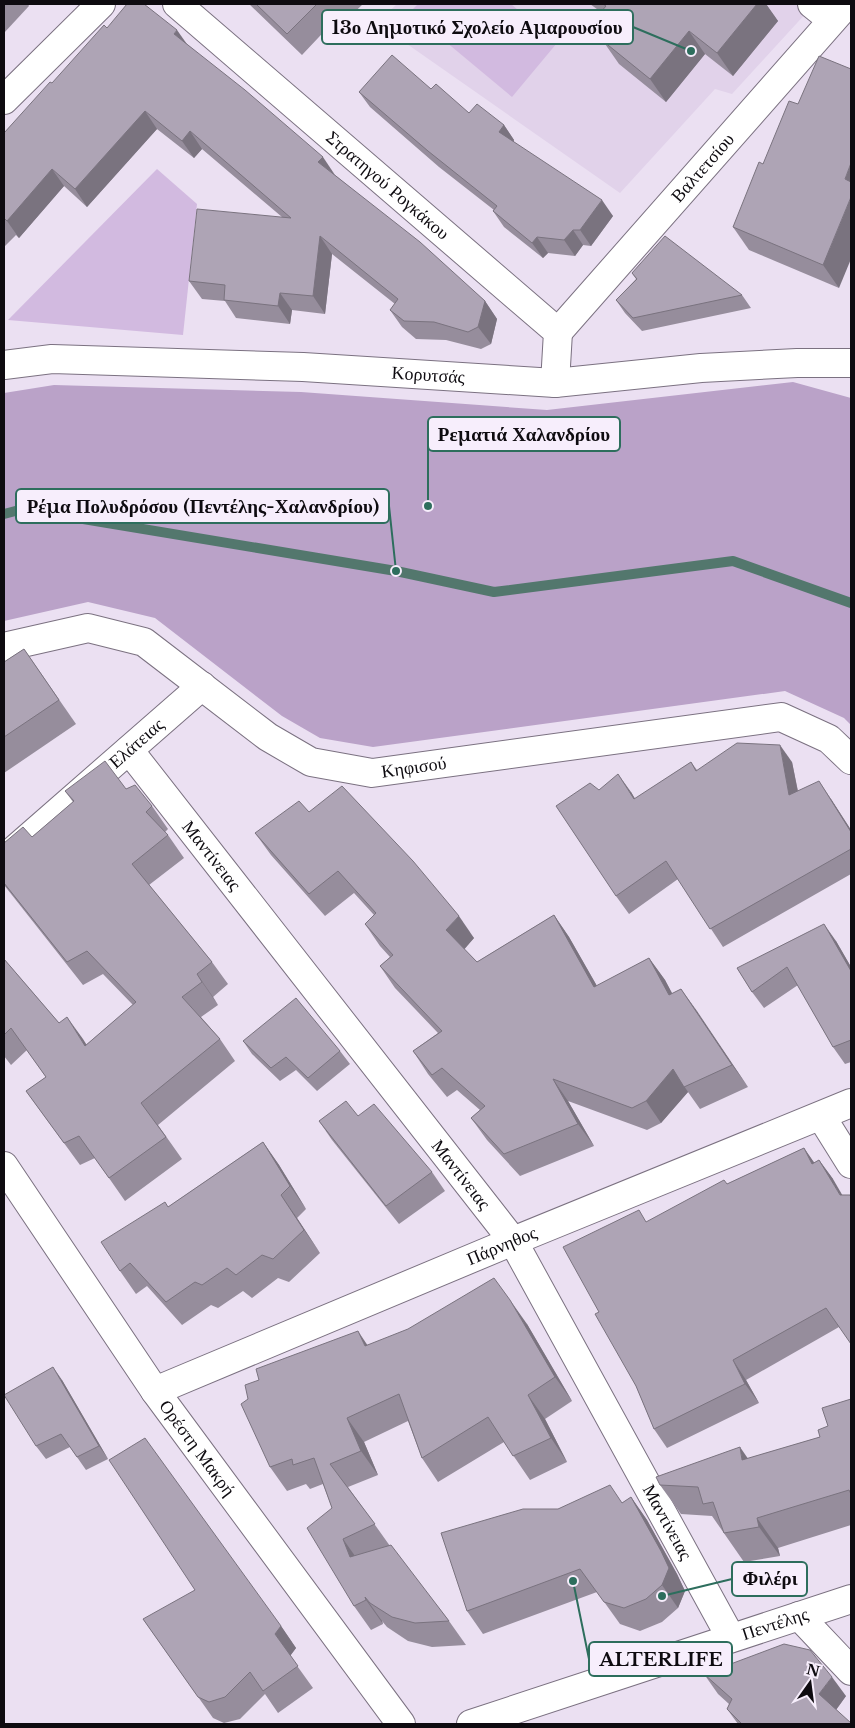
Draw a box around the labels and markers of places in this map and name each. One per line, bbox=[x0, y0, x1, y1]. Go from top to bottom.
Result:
callout: 13ο Δημοτικό Σχολείο Αμαρουσίου bbox=[322, 10, 633, 44]
callout: Ρεματιά Χαλανδρίου bbox=[428, 417, 620, 451]
callout: Ρέμα Πολυδρόσου (Πεντέλης-Χαλανδρίου) bbox=[16, 489, 389, 523]
callout: Φιλέρι bbox=[732, 1562, 807, 1596]
callout: ALTERLIFE bbox=[589, 1642, 732, 1676]

